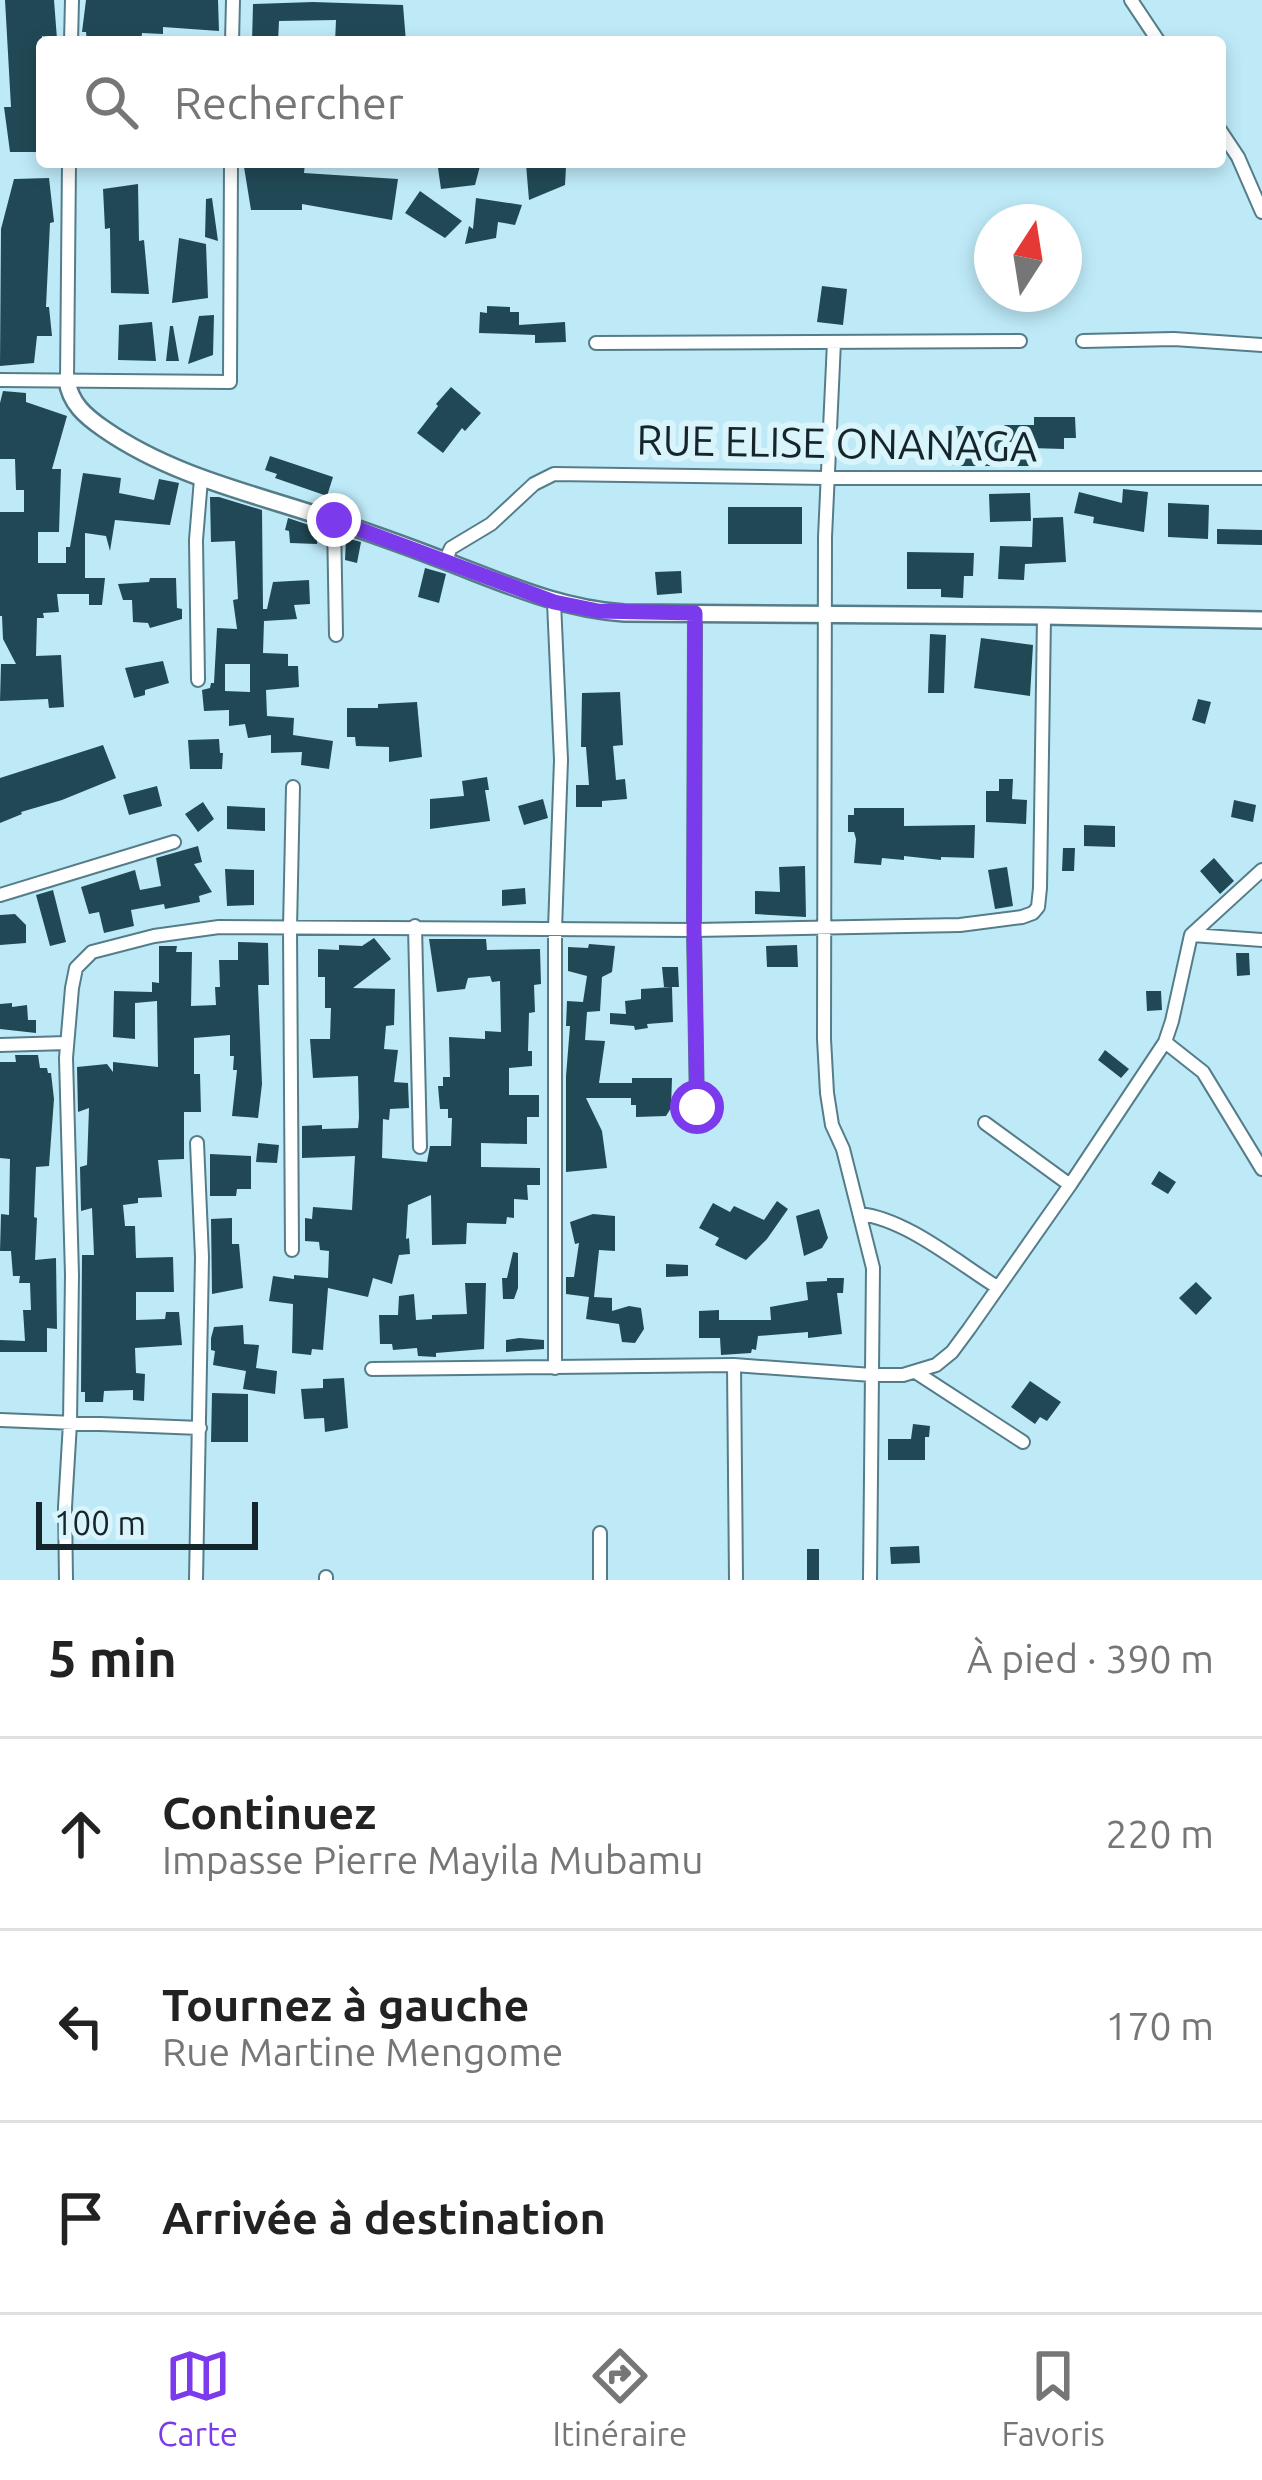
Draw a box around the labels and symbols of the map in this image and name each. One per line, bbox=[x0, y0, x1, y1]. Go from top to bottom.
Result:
north arrow bbox=[974, 204, 1082, 312]
street label: RUE ELISE ONANAGA bbox=[636, 416, 1038, 469]
route end bbox=[307, 493, 361, 547]
route start bbox=[670, 1080, 724, 1134]
scale bar bbox=[36, 1496, 258, 1549]

